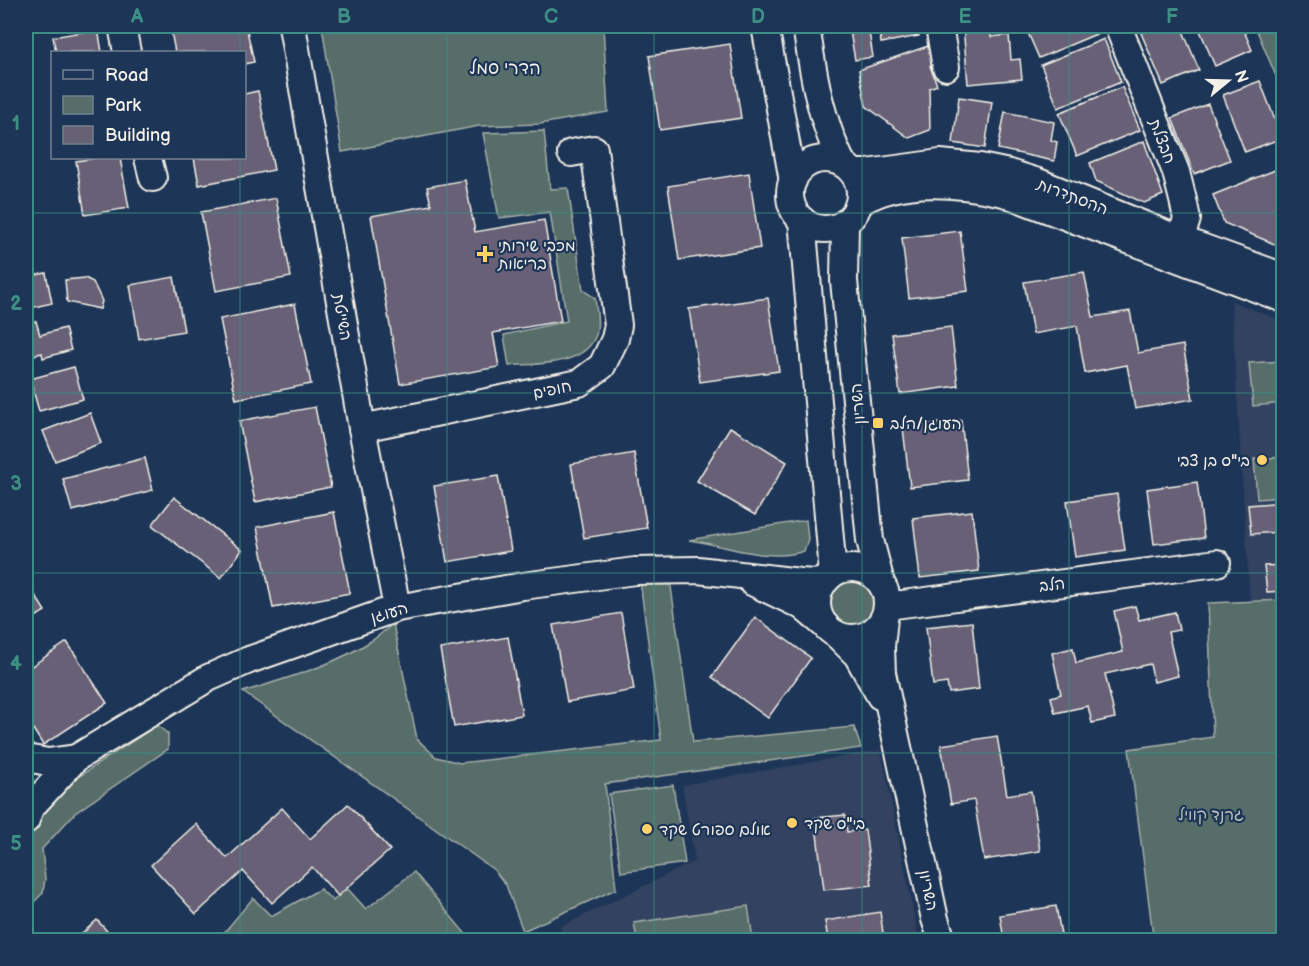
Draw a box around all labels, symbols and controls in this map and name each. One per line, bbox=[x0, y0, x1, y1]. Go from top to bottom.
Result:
text: A bbox=[130, 5, 144, 29]
text: B bbox=[337, 5, 351, 29]
text: C bbox=[544, 5, 558, 29]
text: D bbox=[751, 5, 765, 29]
text: E bbox=[959, 5, 972, 29]
text: F bbox=[1166, 5, 1178, 29]
legend bbox=[51, 51, 246, 159]
north arrow bbox=[1198, 51, 1258, 111]
district label: הדרי סמל bbox=[469, 58, 541, 79]
text: Road bbox=[105, 65, 149, 86]
text: N bbox=[1230, 68, 1252, 85]
text: Park bbox=[105, 95, 141, 116]
text: 1 bbox=[12, 112, 20, 136]
street label: חבצלת bbox=[1144, 116, 1179, 167]
text: Building bbox=[105, 125, 171, 146]
street label: ההסתדרות bbox=[1033, 175, 1111, 220]
place label: מכבי שירותי בריאות bbox=[497, 237, 576, 274]
marker: מכבי שירותי בריאות bbox=[476, 245, 494, 263]
street label: השייטת bbox=[328, 291, 355, 342]
text: 2 bbox=[10, 292, 22, 316]
street label: חופים bbox=[531, 377, 573, 404]
street label: השריון bbox=[847, 382, 870, 425]
place label: העוגן/הלב bbox=[890, 415, 962, 434]
marker: העוגן/הלב bbox=[871, 416, 885, 430]
place label: בי"ס בן צבי bbox=[1177, 452, 1250, 471]
marker: בי"ס בן צבי bbox=[1255, 453, 1269, 467]
text: 3 bbox=[10, 472, 22, 496]
street label: הלב bbox=[1038, 574, 1066, 597]
street label: העוגן bbox=[368, 599, 411, 628]
text: 4 bbox=[10, 652, 22, 676]
park label: גרנד קוויל bbox=[1178, 806, 1244, 825]
place label: בי"ס שקד bbox=[804, 815, 865, 834]
marker: בי"ס שקד bbox=[785, 816, 799, 830]
place label: אולם ספורט שקד bbox=[659, 821, 771, 840]
marker: אולם ספורט שקד bbox=[640, 822, 654, 836]
text: 5 bbox=[10, 832, 22, 856]
street label: השריון bbox=[914, 868, 941, 913]

